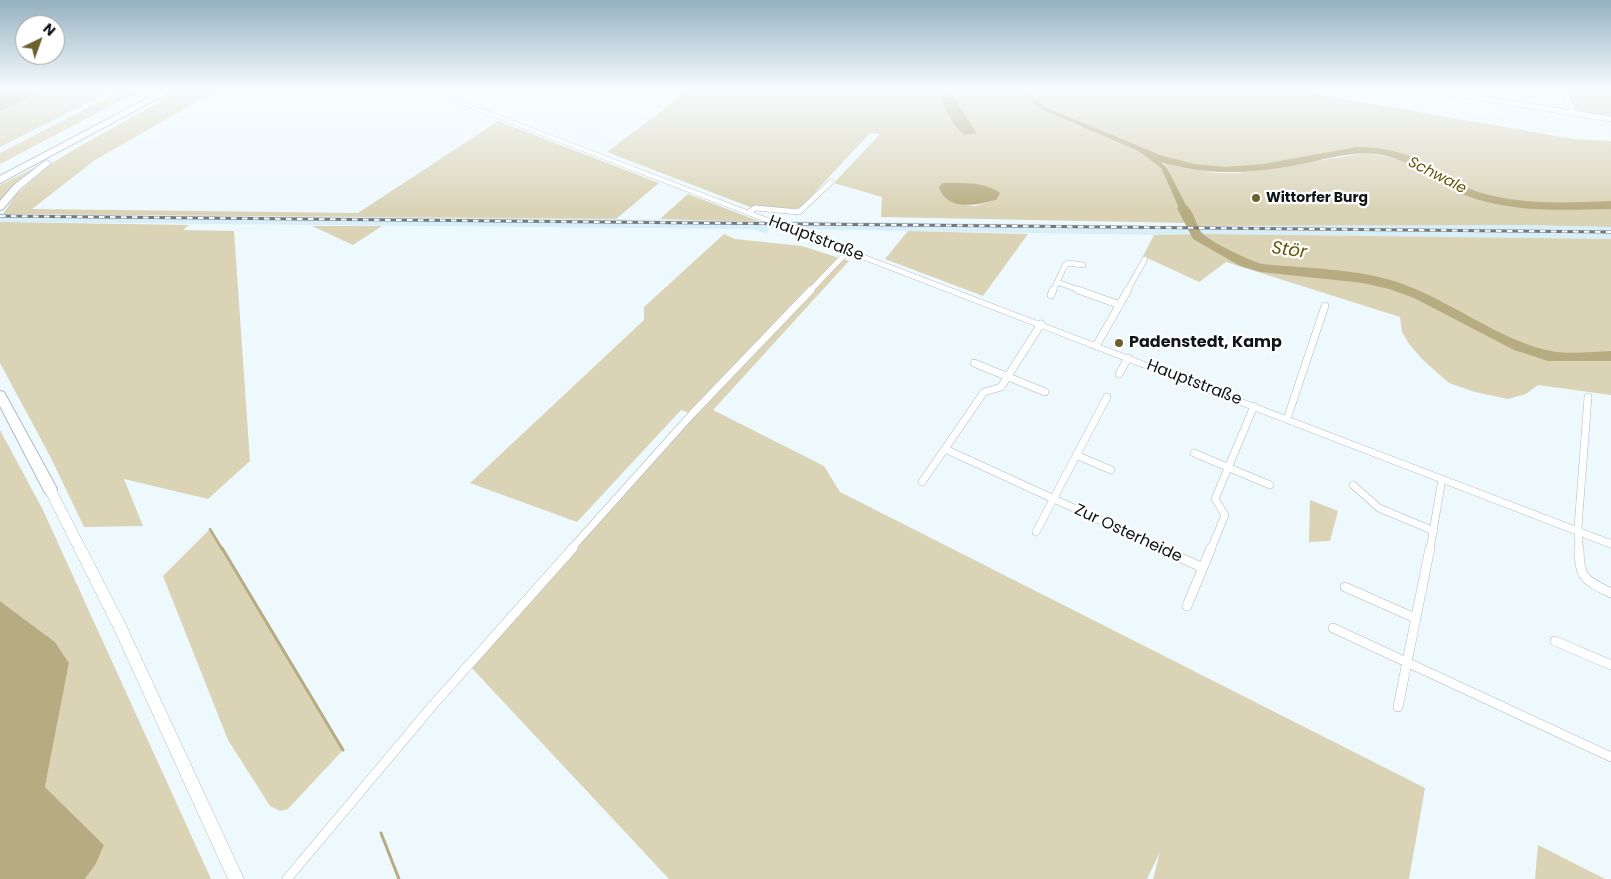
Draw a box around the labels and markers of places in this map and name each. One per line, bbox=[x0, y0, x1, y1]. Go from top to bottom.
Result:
place label: Wittorfer Burg bbox=[1266, 190, 1368, 206]
marker: Wittorfer Burg bbox=[1250, 192, 1262, 204]
place label: Padenstedt, Kamp bbox=[1129, 333, 1282, 353]
marker: Padenstedt, Kamp bbox=[1113, 337, 1125, 349]

